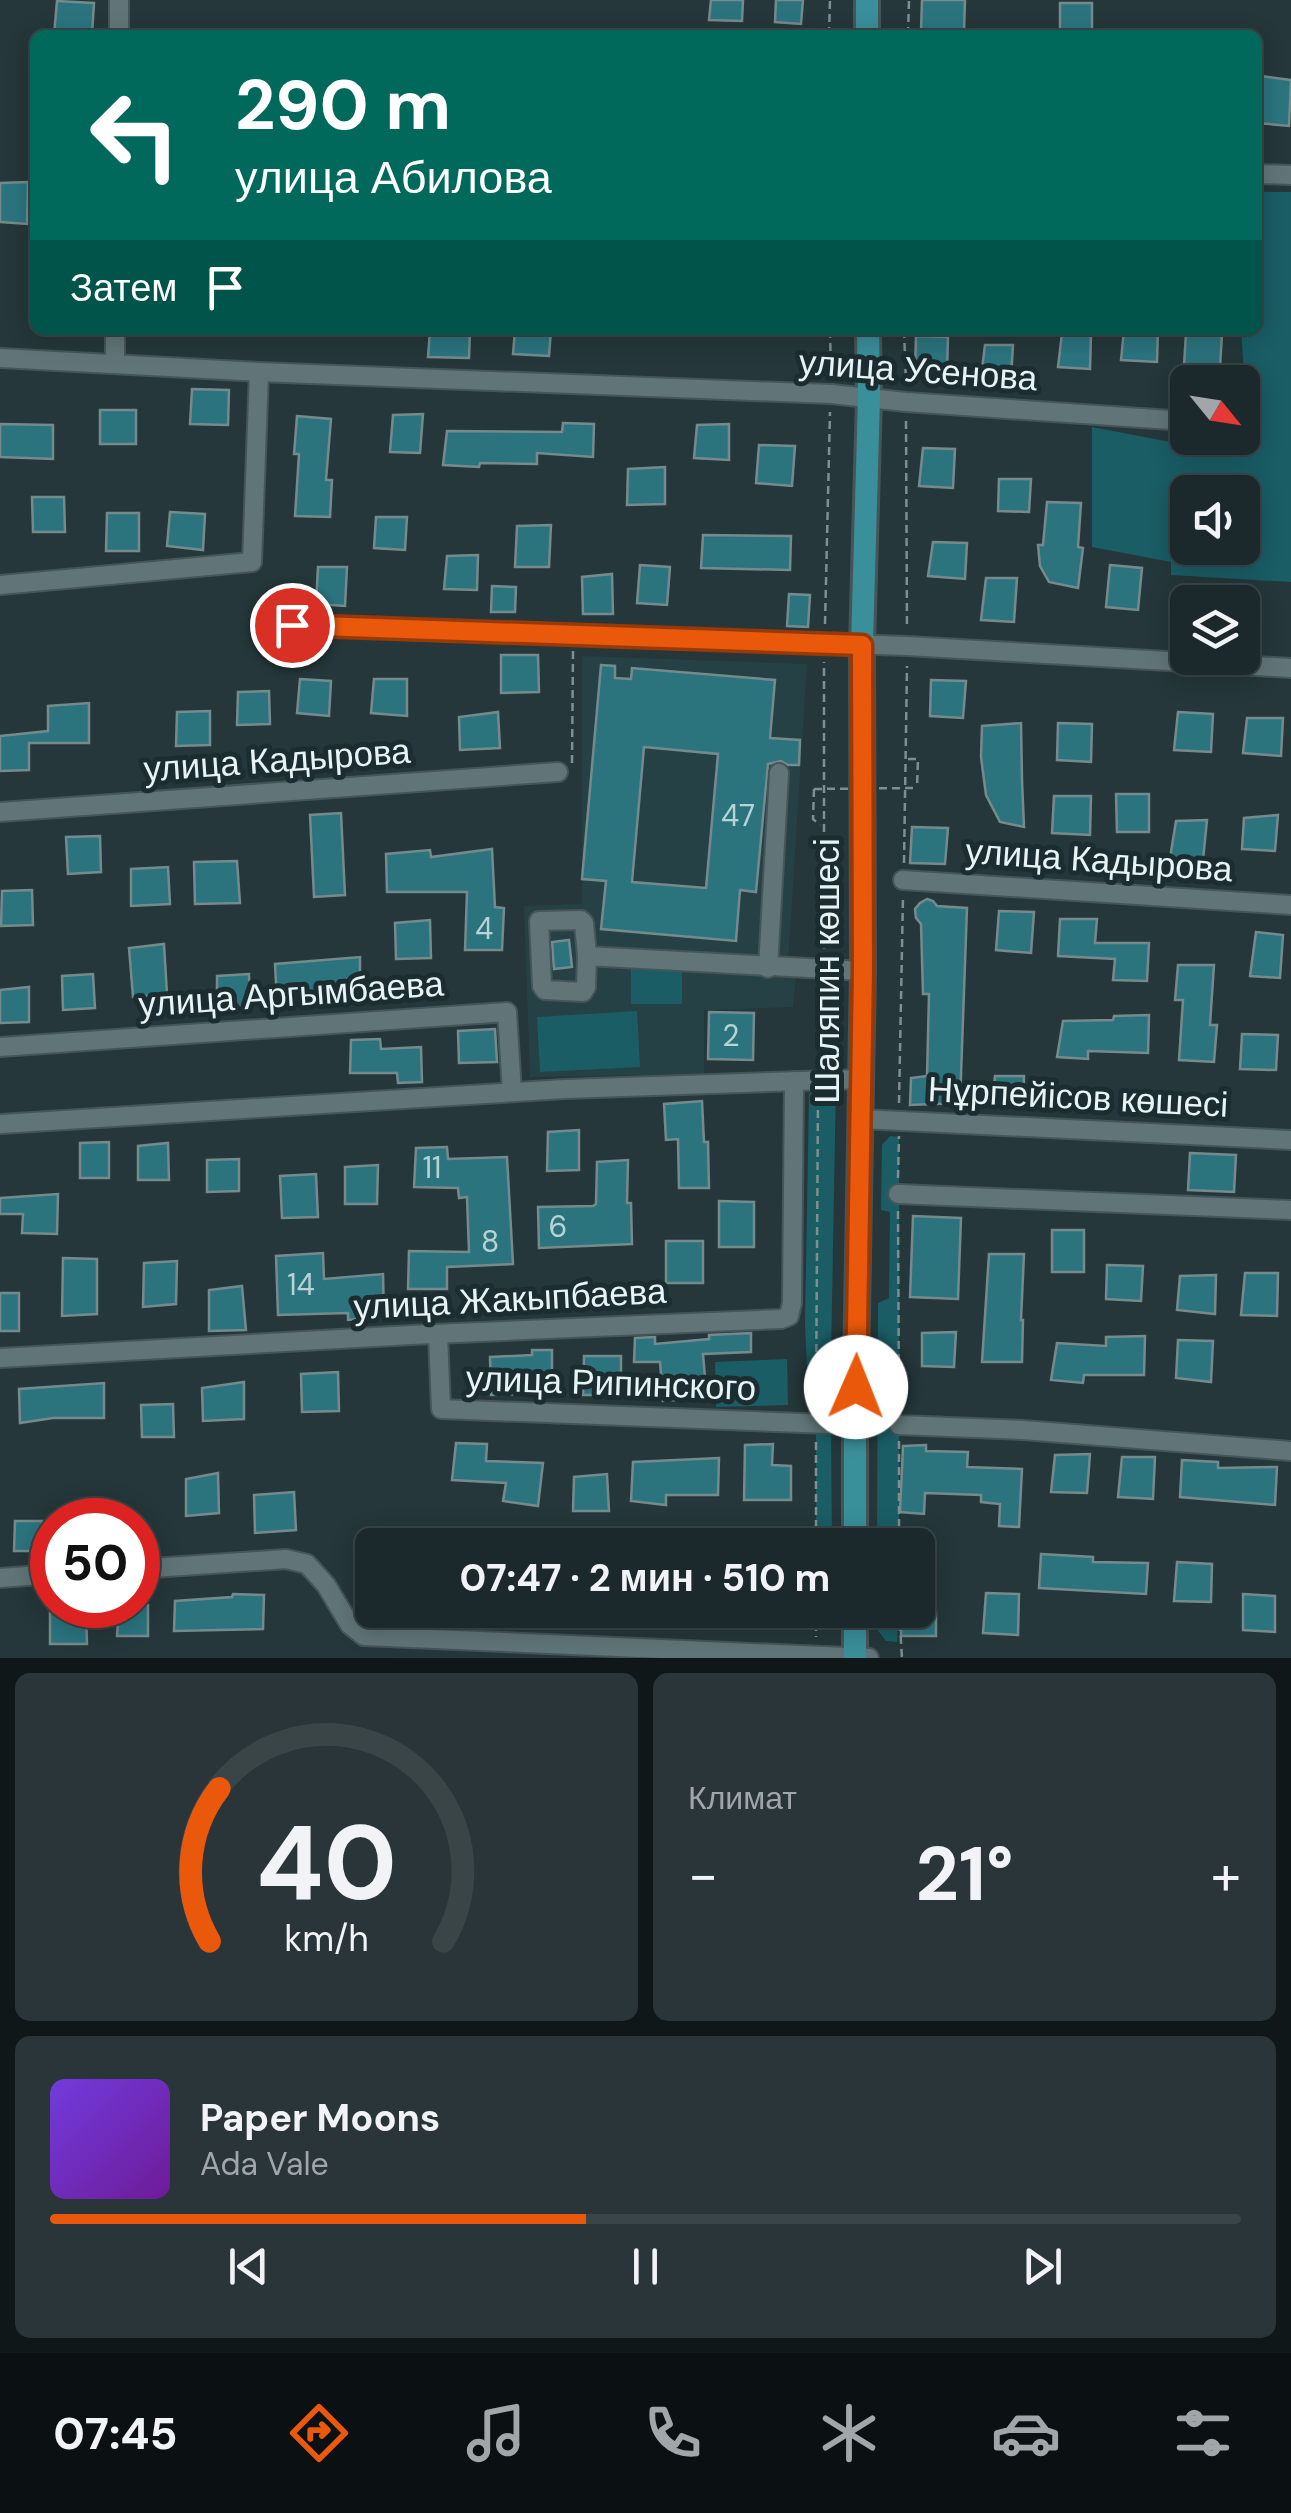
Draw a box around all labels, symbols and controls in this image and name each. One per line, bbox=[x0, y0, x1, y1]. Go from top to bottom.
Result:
text: 290 m bbox=[235, 60, 451, 151]
icon: left bbox=[70, 70, 200, 200]
text: улица Абилова bbox=[235, 148, 552, 207]
icon: arrive bbox=[198, 260, 253, 315]
text: Затем bbox=[70, 263, 178, 313]
street label: улица Усенова bbox=[797, 339, 1039, 401]
north arrow bbox=[1170, 365, 1260, 455]
map controls bbox=[1170, 365, 1260, 675]
button: sound bbox=[1170, 475, 1260, 565]
pin bbox=[250, 583, 335, 668]
button: layers bbox=[1170, 585, 1260, 675]
icon: arrive bbox=[265, 598, 320, 653]
street label: улица Кадырова bbox=[142, 728, 413, 792]
house number: 47 bbox=[721, 796, 755, 835]
street label: улица Кадырова bbox=[964, 828, 1235, 892]
street label: Шаляпин көшесі bbox=[804, 838, 850, 1104]
house number: 4 bbox=[475, 909, 493, 948]
street label: улица Аргымбаева bbox=[137, 960, 446, 1028]
house number: 2 bbox=[722, 1016, 740, 1055]
street label: Нұрпейісов көшесі bbox=[927, 1066, 1229, 1128]
house number: 11 bbox=[423, 1148, 441, 1187]
house number: 6 bbox=[549, 1207, 567, 1246]
house number: 8 bbox=[481, 1222, 499, 1261]
house number: 14 bbox=[287, 1265, 315, 1304]
street label: улица Жакыпбаева bbox=[353, 1268, 668, 1330]
position arrow bbox=[804, 1335, 908, 1439]
street label: улица Рипинского bbox=[465, 1355, 757, 1411]
speed limit sign: 50 bbox=[30, 1498, 160, 1628]
text: 07:47 · 2 мин · 510 m bbox=[460, 1553, 830, 1603]
text: Климат bbox=[688, 1777, 797, 1819]
text: 40 bbox=[256, 1796, 397, 1931]
text: 21° bbox=[916, 1826, 1013, 1923]
text: − bbox=[688, 1839, 718, 1911]
text: + bbox=[1211, 1839, 1241, 1911]
text: km/h bbox=[284, 1916, 369, 1962]
text: Paper Moons bbox=[200, 2093, 440, 2143]
text: Ada Vale bbox=[200, 2143, 329, 2185]
icon: previous bbox=[221, 2239, 276, 2294]
icon: pause bbox=[618, 2239, 673, 2294]
icon: next bbox=[1015, 2239, 1070, 2294]
icon: directions bbox=[284, 2398, 354, 2468]
icon: music bbox=[461, 2398, 531, 2468]
icon: phone bbox=[638, 2398, 708, 2468]
icon: climate bbox=[814, 2398, 884, 2468]
icon: car bbox=[991, 2398, 1061, 2468]
icon: filters bbox=[1168, 2398, 1238, 2468]
text: 07:45 bbox=[53, 2404, 178, 2463]

